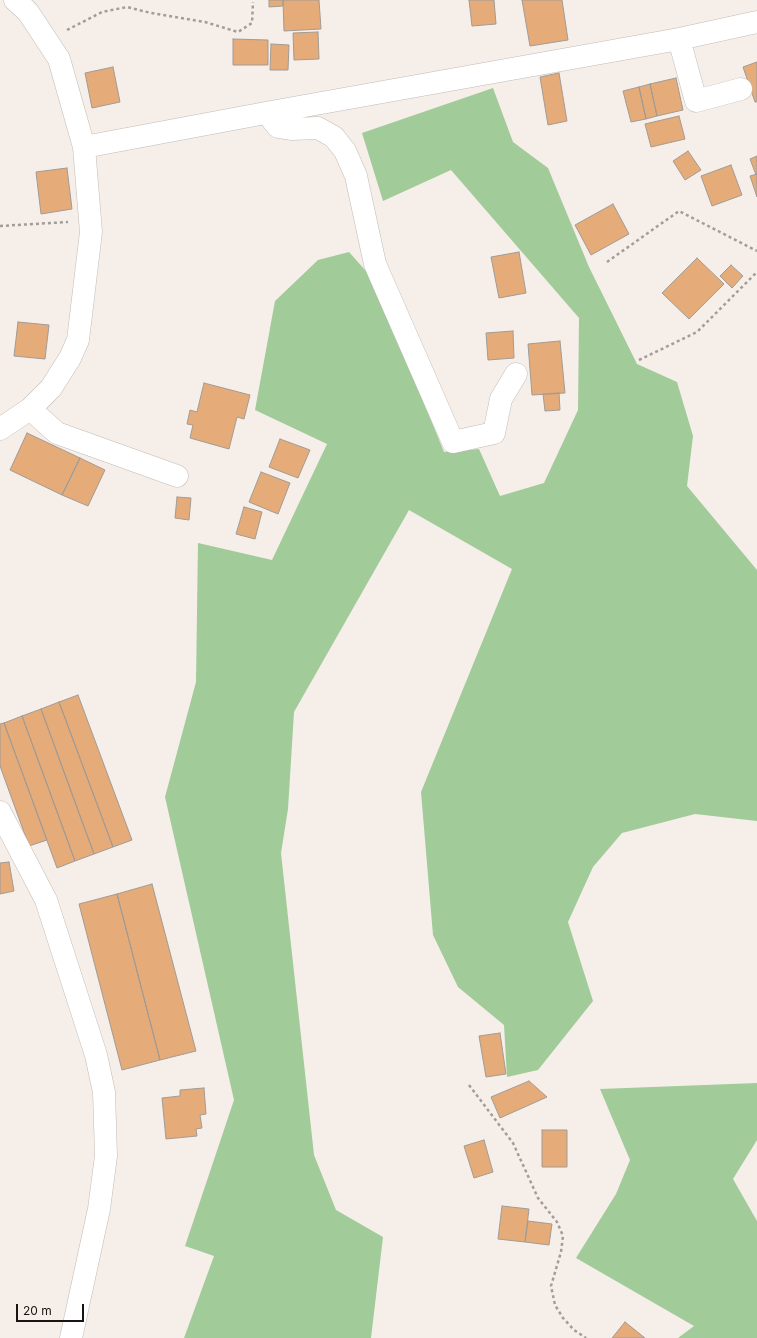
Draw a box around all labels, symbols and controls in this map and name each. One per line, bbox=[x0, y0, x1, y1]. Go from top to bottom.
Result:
scale bar bbox=[18, 1296, 86, 1322]
text: 20 m bbox=[23, 1303, 52, 1318]

